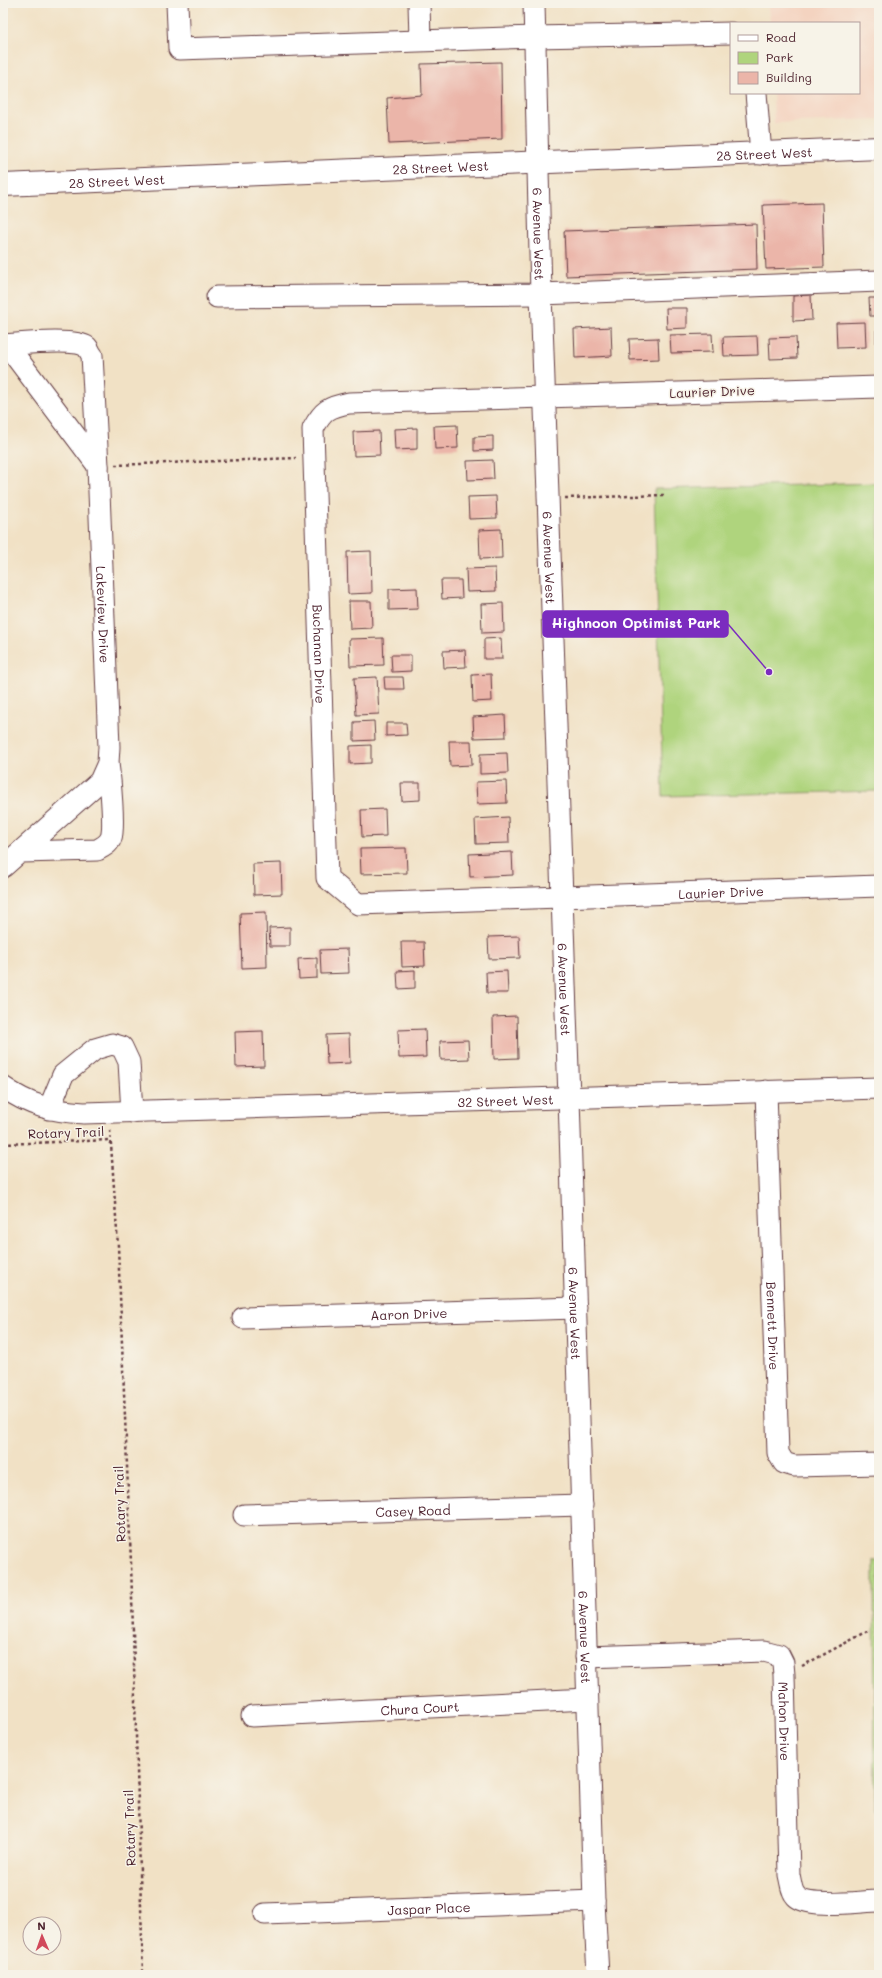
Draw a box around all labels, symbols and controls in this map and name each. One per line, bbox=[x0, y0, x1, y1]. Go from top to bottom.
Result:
legend bbox=[730, 22, 860, 94]
text: Road bbox=[766, 29, 796, 45]
text: Park bbox=[766, 49, 793, 65]
text: Building bbox=[766, 69, 812, 85]
street label: 28 Street West bbox=[716, 142, 813, 163]
street label: 28 Street West bbox=[392, 156, 489, 177]
street label: 28 Street West bbox=[68, 170, 166, 191]
street label: 6 Avenue West bbox=[530, 187, 549, 281]
street label: Laurier Drive bbox=[669, 381, 755, 401]
street label: 6 Avenue West bbox=[540, 511, 560, 605]
street label: Lakeview Drive bbox=[93, 565, 114, 664]
street label: Buchanan Drive bbox=[310, 604, 330, 704]
callout: Highnoon Optimist Park bbox=[543, 611, 728, 637]
text: Highnoon Optimist Park bbox=[552, 613, 720, 632]
street label: Laurier Drive bbox=[678, 881, 764, 901]
street label: 6 Avenue West bbox=[555, 943, 575, 1036]
street label: 32 Street West bbox=[457, 1090, 554, 1110]
street label: Rotary Trail bbox=[28, 1122, 104, 1142]
street label: 6 Avenue West bbox=[566, 1267, 586, 1360]
street label: Bennett Drive bbox=[764, 1281, 784, 1370]
street label: Aaron Drive bbox=[370, 1303, 448, 1323]
street label: Rotary Trail bbox=[109, 1466, 129, 1542]
street label: Casey Road bbox=[375, 1500, 451, 1520]
street label: 6 Avenue West bbox=[576, 1591, 596, 1684]
street label: Mahon Drive bbox=[776, 1682, 795, 1761]
street label: Chura Court bbox=[380, 1697, 460, 1718]
street label: Rotary Trail bbox=[119, 1790, 139, 1866]
street label: Jaspar Place bbox=[387, 1897, 471, 1918]
north arrow bbox=[22, 1916, 62, 1956]
text: N bbox=[37, 1918, 46, 1933]

